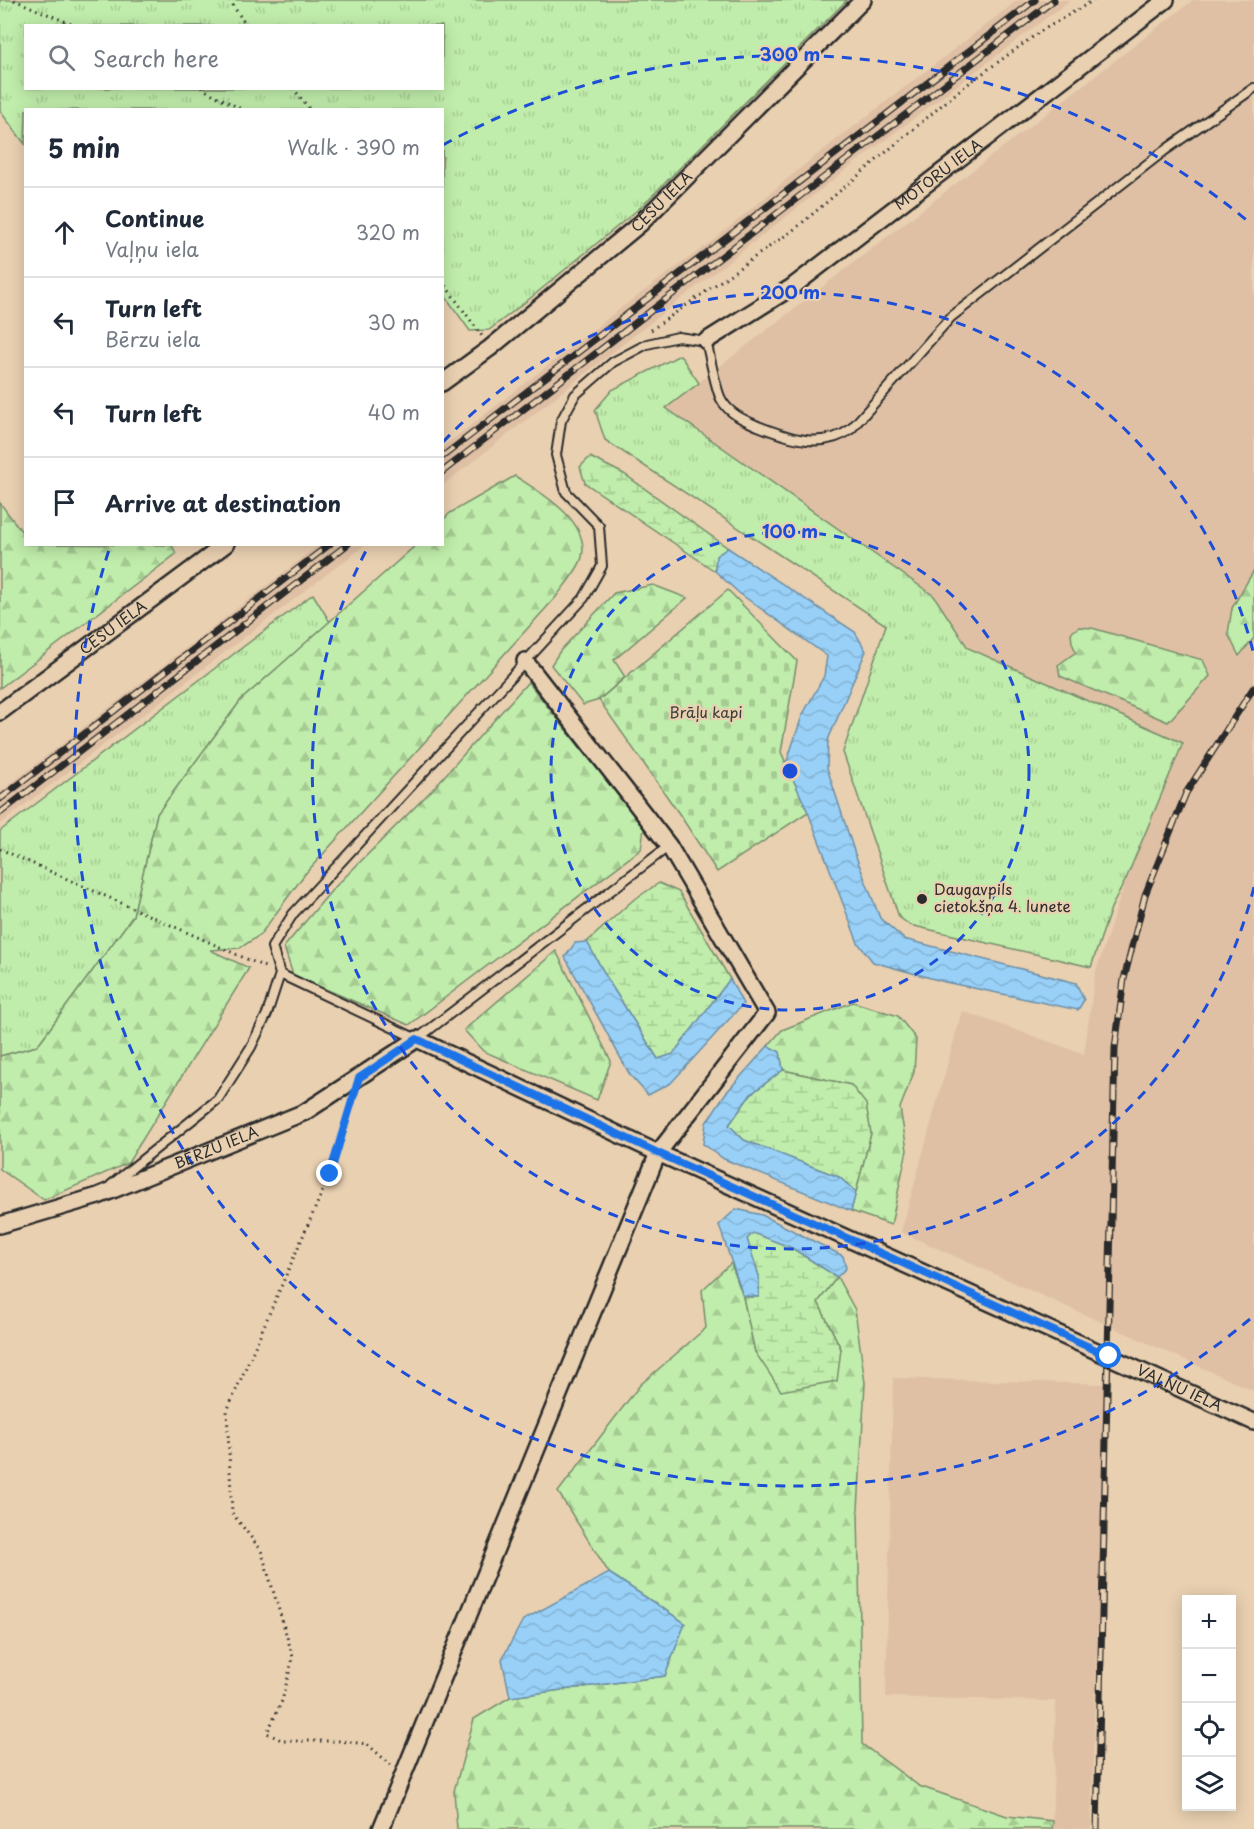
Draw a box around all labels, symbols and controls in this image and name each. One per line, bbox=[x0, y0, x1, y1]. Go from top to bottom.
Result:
search box bbox=[24, 24, 444, 90]
text: 300 m bbox=[760, 40, 820, 67]
icon: search bbox=[45, 41, 78, 74]
text: Search here bbox=[93, 41, 219, 74]
text: 5 min bbox=[48, 128, 120, 167]
text: Walk · 390 m bbox=[287, 132, 420, 162]
street label: MOTORU IELA bbox=[888, 132, 986, 215]
street label: CĒSU IELA bbox=[625, 165, 697, 237]
text: Continue bbox=[105, 201, 204, 234]
icon: ahead bbox=[48, 216, 81, 249]
text: 320 m bbox=[356, 217, 420, 247]
text: Vaļņu iela bbox=[105, 234, 199, 264]
text: 200 m bbox=[760, 278, 820, 305]
text: Turn left bbox=[105, 291, 202, 324]
icon: left bbox=[48, 306, 81, 339]
text: 30 m bbox=[367, 307, 420, 337]
text: Bērzu iela bbox=[105, 324, 200, 354]
icon: left bbox=[48, 396, 81, 429]
text: Turn left bbox=[105, 396, 202, 429]
text: 40 m bbox=[368, 397, 420, 427]
icon: arrive bbox=[48, 486, 81, 519]
text: Arrive at destination bbox=[105, 486, 341, 519]
text: 100 m bbox=[762, 517, 818, 544]
street label: CĒSU IELA bbox=[74, 594, 151, 659]
park label: Brāļu kapi bbox=[669, 700, 743, 723]
centre of rings bbox=[780, 761, 800, 781]
place label: Daugavpils cietokšņa 4. lunete bbox=[934, 877, 1071, 917]
marker: Daugavpils cietokšņa 4. lunete bbox=[915, 892, 929, 906]
street label: BĒRZU IELA bbox=[170, 1119, 261, 1174]
route end bbox=[316, 1160, 342, 1186]
route start bbox=[1095, 1342, 1121, 1368]
street label: VAĻŅU IELA bbox=[1134, 1358, 1227, 1416]
map controls bbox=[1182, 1595, 1236, 1811]
button: + bbox=[1182, 1595, 1236, 1649]
button: − bbox=[1182, 1649, 1236, 1703]
button: locate bbox=[1182, 1703, 1236, 1757]
button: layers bbox=[1182, 1757, 1236, 1811]

